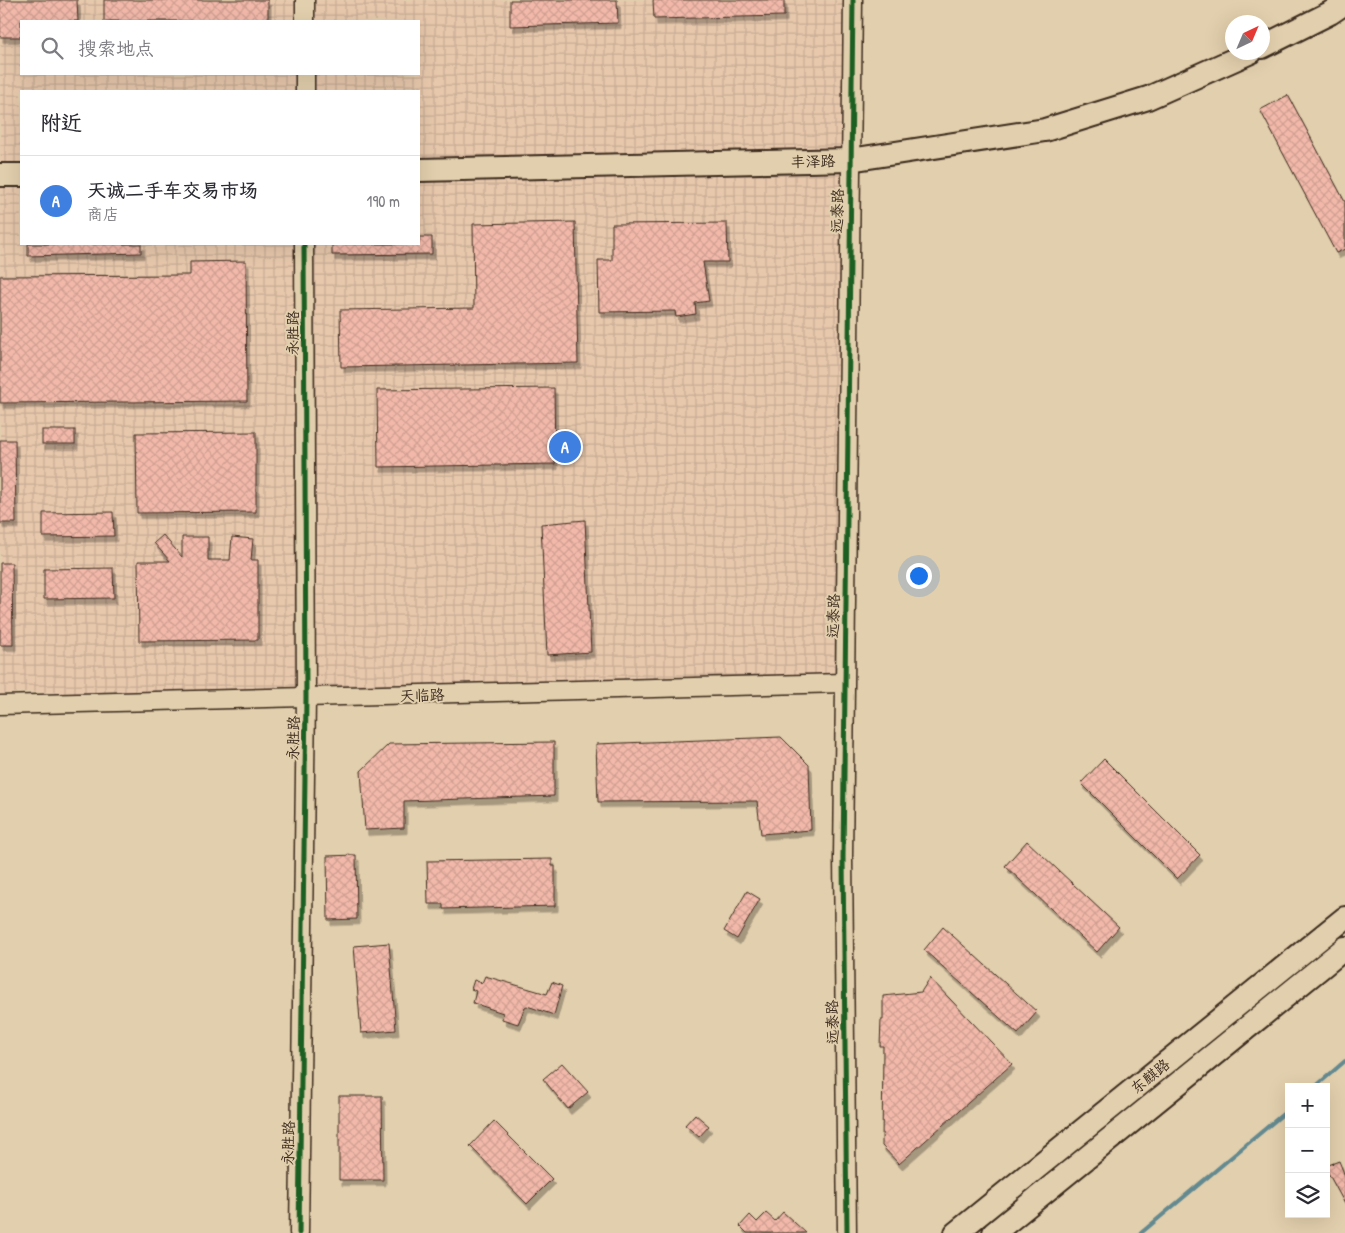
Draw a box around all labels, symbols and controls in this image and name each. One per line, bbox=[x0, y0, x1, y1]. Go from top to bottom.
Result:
north arrow bbox=[1225, 15, 1270, 60]
search box bbox=[20, 20, 420, 75]
icon: search bbox=[38, 34, 66, 62]
text: 搜索地点 bbox=[78, 35, 154, 61]
text: 附近 bbox=[40, 108, 82, 137]
street label: 丰泽路 bbox=[790, 150, 836, 172]
text: 天诚二手车交易市场 bbox=[87, 177, 258, 203]
street label: 远泰路 bbox=[826, 188, 848, 234]
text: A bbox=[52, 190, 60, 212]
text: 190 m bbox=[367, 190, 400, 212]
text: 商店 bbox=[87, 203, 119, 225]
street label: 永胜路 bbox=[282, 310, 303, 356]
pin: A bbox=[549, 428, 581, 466]
your location bbox=[906, 563, 932, 589]
street label: 远泰路 bbox=[822, 593, 844, 639]
street label: 天临路 bbox=[399, 684, 445, 706]
street label: 永胜路 bbox=[282, 715, 304, 761]
street label: 远泰路 bbox=[821, 999, 843, 1045]
street label: 东麒路 bbox=[1126, 1054, 1174, 1098]
map controls bbox=[1285, 1083, 1330, 1218]
button: + bbox=[1285, 1083, 1330, 1128]
street label: 永胜路 bbox=[277, 1120, 299, 1166]
button: − bbox=[1285, 1128, 1330, 1173]
button: layers bbox=[1285, 1173, 1330, 1218]

